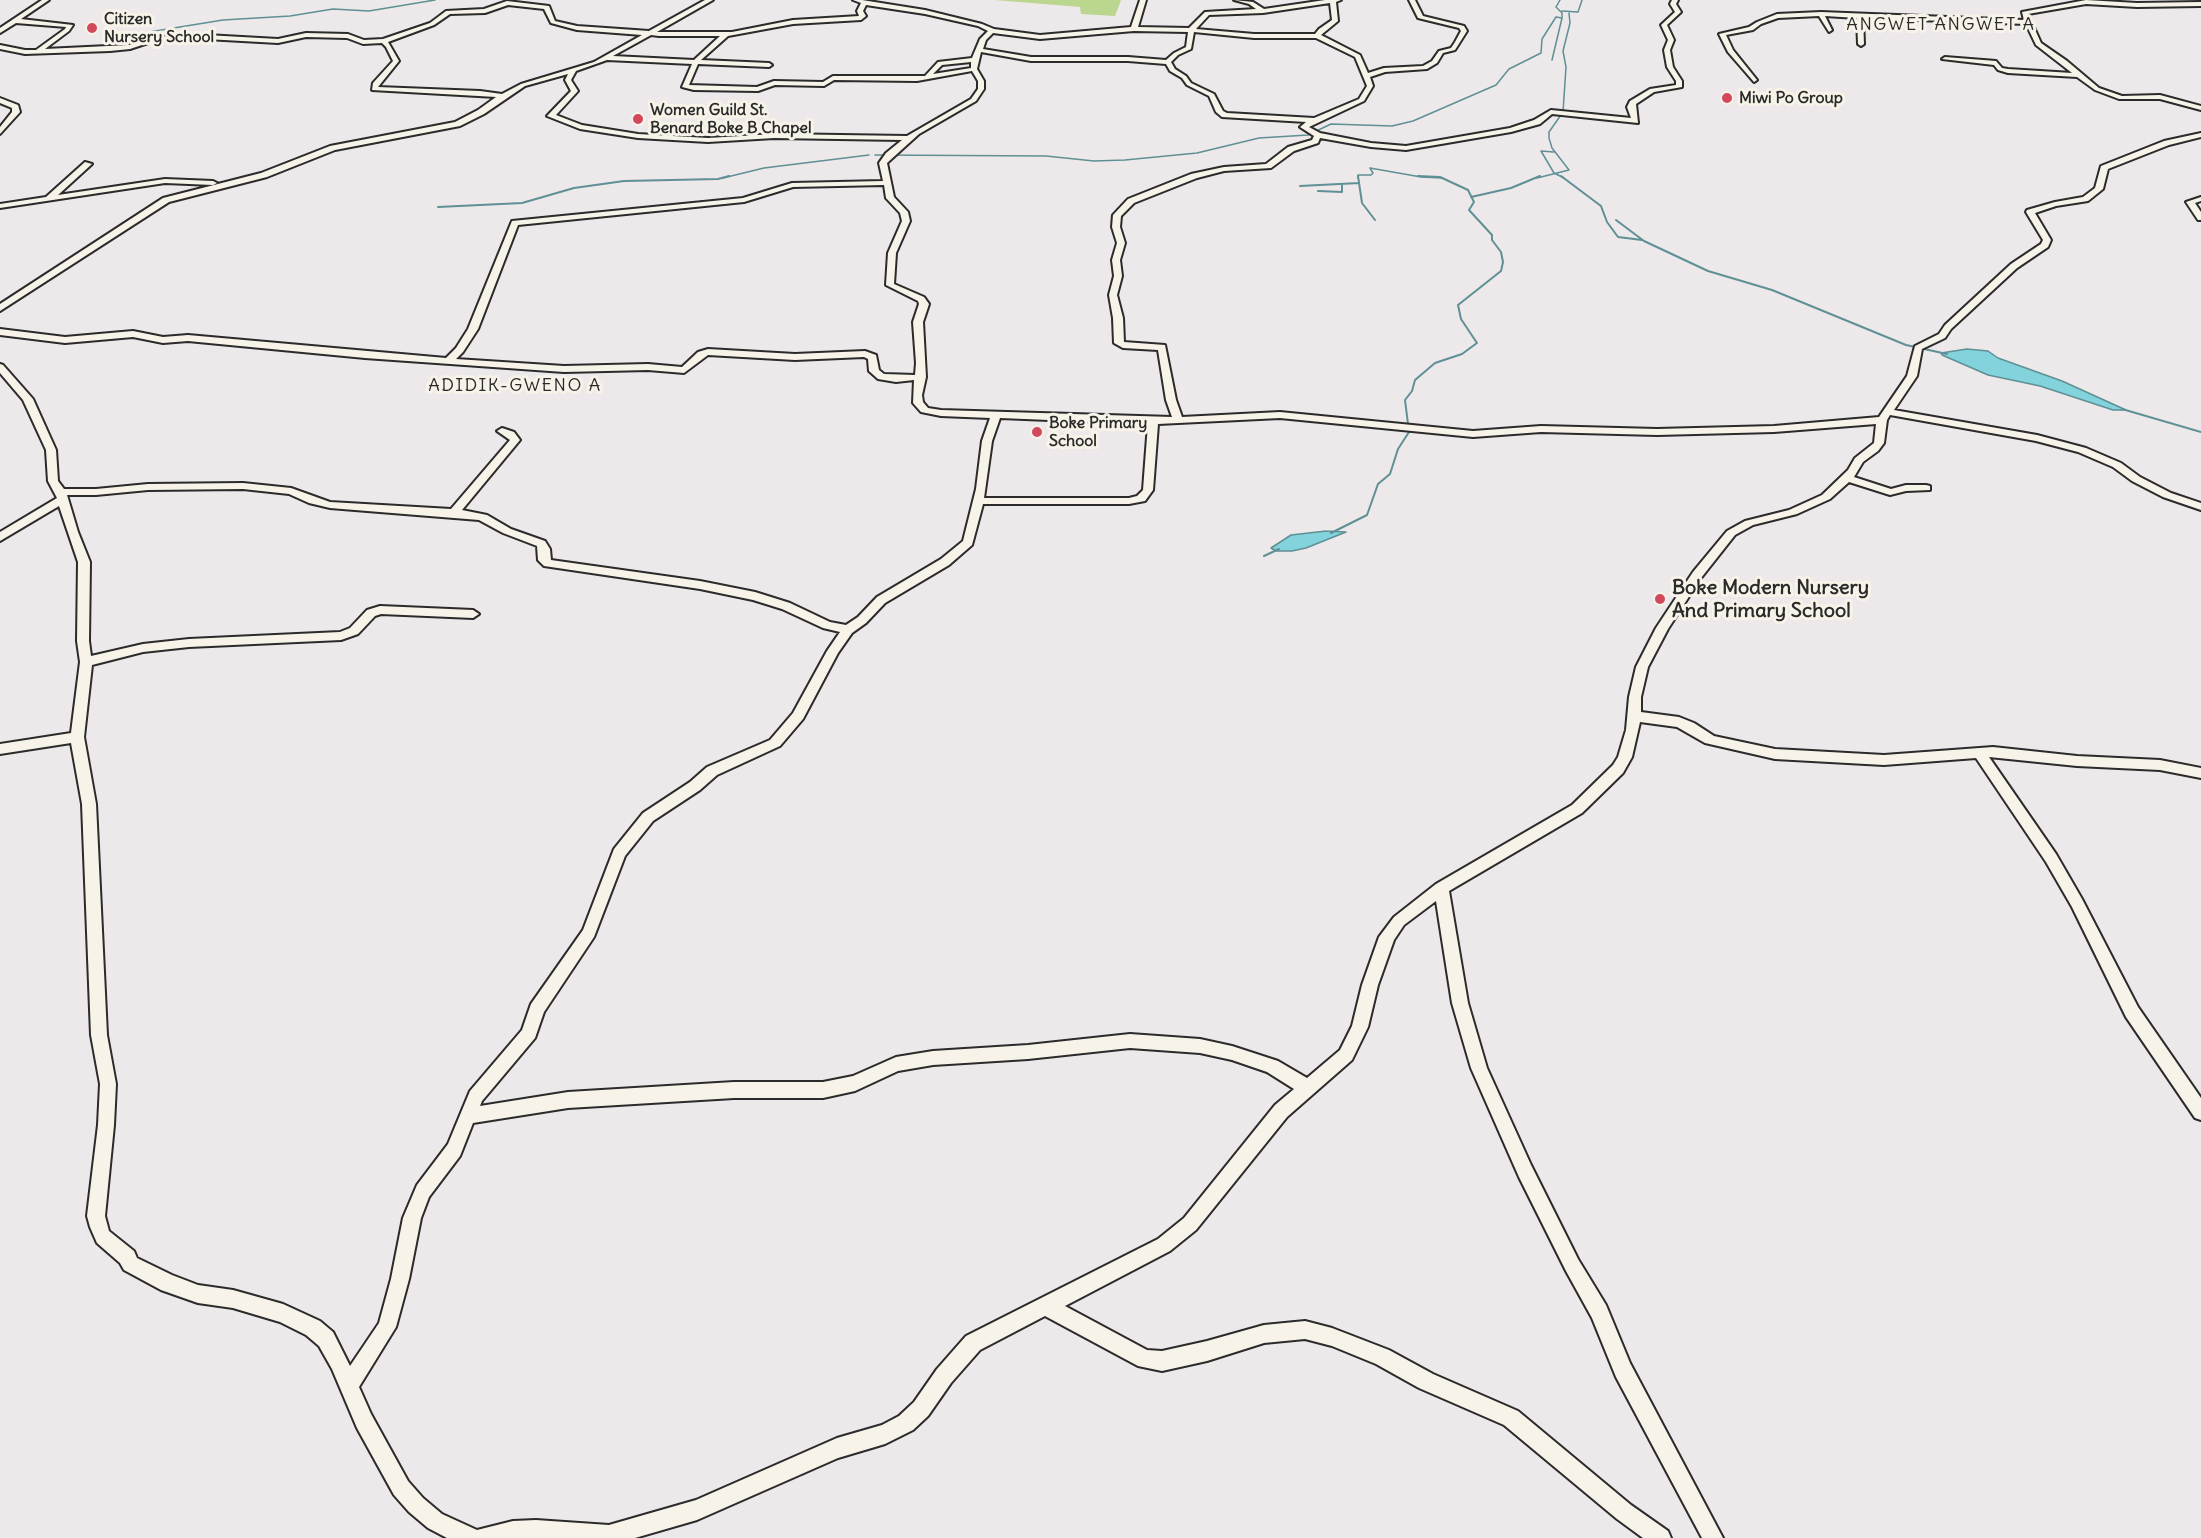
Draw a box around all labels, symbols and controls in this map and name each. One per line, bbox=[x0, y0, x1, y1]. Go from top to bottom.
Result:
place label: Citizen Nursery School bbox=[104, 9, 214, 47]
district label: ANGWET ANGWET A bbox=[1846, 14, 2036, 36]
marker: Citizen Nursery School bbox=[85, 21, 99, 35]
place label: Miwi Po Group bbox=[1739, 88, 1843, 108]
marker: Miwi Po Group bbox=[1720, 91, 1734, 105]
place label: Women Guild St. Benard Boke B Chapel bbox=[650, 100, 812, 138]
marker: Women Guild St. Benard Boke B Chapel bbox=[631, 112, 645, 126]
district label: ADIDIK-GWENO A bbox=[428, 375, 602, 397]
place label: Boke Primary School bbox=[1049, 413, 1147, 451]
marker: Boke Primary School bbox=[1030, 425, 1044, 439]
place label: Boke Modern Nursery And Primary School bbox=[1672, 576, 1869, 623]
marker: Boke Modern Nursery And Primary School bbox=[1653, 592, 1667, 606]

